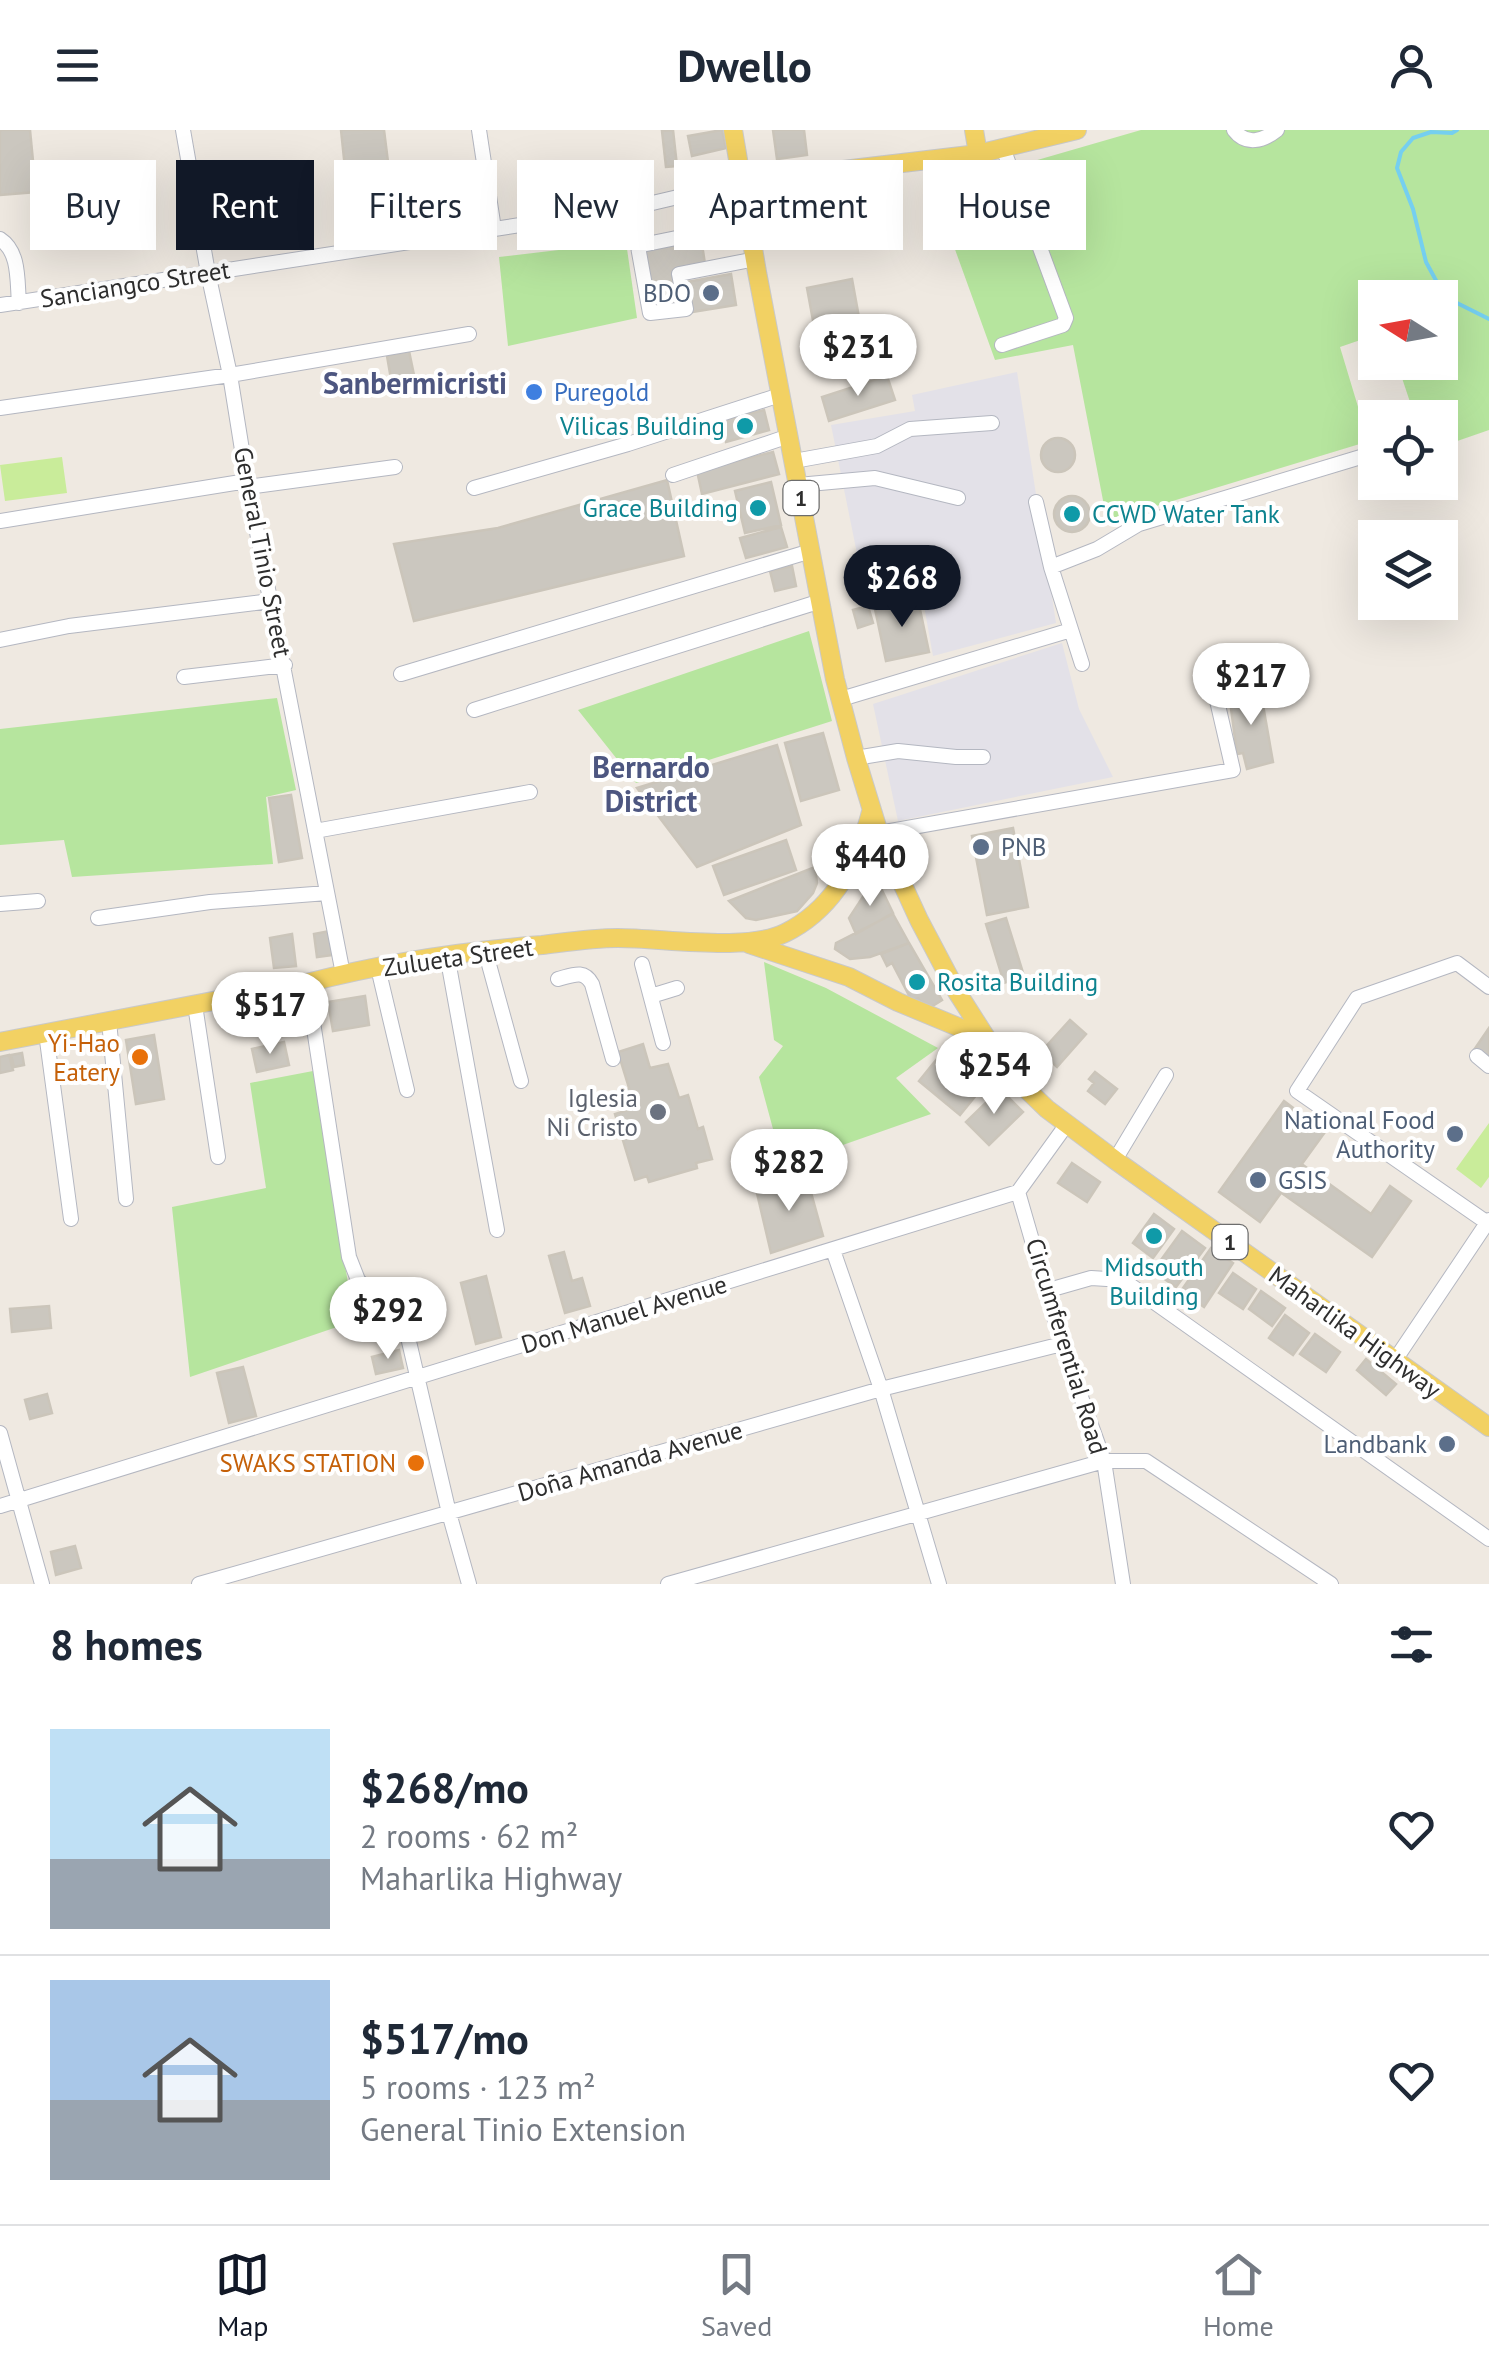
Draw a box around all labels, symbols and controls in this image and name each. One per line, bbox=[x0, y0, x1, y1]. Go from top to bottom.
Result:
text: Dwello bbox=[677, 36, 812, 94]
icon: menu bbox=[50, 38, 105, 93]
icon: person bbox=[1384, 38, 1439, 93]
chip: Buy bbox=[30, 160, 156, 250]
chip: Rent bbox=[176, 160, 314, 250]
chip: Filters bbox=[334, 160, 497, 250]
chip: New bbox=[517, 160, 654, 250]
chip: Apartment bbox=[674, 160, 903, 250]
chip: House bbox=[923, 160, 1086, 250]
street label: Sanciangco Street bbox=[38, 253, 233, 315]
place label: BDO bbox=[643, 277, 691, 309]
north arrow bbox=[1358, 280, 1458, 380]
map controls bbox=[1358, 280, 1458, 620]
marker: BDO bbox=[700, 282, 722, 304]
pin: $231 bbox=[799, 314, 917, 399]
text: $231 bbox=[822, 325, 894, 367]
district label: Sanbermicristi bbox=[323, 363, 507, 402]
place label: Puregold bbox=[554, 376, 649, 408]
marker: Puregold bbox=[523, 381, 545, 403]
button: locate bbox=[1358, 400, 1458, 500]
place label: Vilicas Building bbox=[559, 410, 725, 442]
marker: Vilicas Building bbox=[734, 415, 756, 437]
street label: General Tinio Street bbox=[227, 444, 299, 660]
road number: 1 bbox=[784, 481, 818, 515]
place label: Grace Building bbox=[582, 492, 738, 524]
marker: Grace Building bbox=[747, 497, 769, 519]
place label: CCWD Water Tank bbox=[1092, 498, 1280, 530]
marker: CCWD Water Tank bbox=[1061, 503, 1083, 525]
button: layers bbox=[1358, 520, 1458, 620]
pin: $268 bbox=[843, 545, 961, 630]
text: $268 bbox=[866, 556, 938, 598]
pin: $217 bbox=[1192, 643, 1310, 728]
text: $217 bbox=[1215, 654, 1287, 696]
district label: Bernardo District bbox=[592, 747, 710, 820]
pin: $440 bbox=[811, 824, 929, 909]
place label: PNB bbox=[1001, 831, 1046, 863]
text: $440 bbox=[834, 835, 906, 877]
marker: PNB bbox=[970, 836, 992, 858]
street label: Zulueta Street bbox=[381, 931, 536, 983]
place label: Rosita Building bbox=[937, 966, 1098, 998]
marker: Rosita Building bbox=[906, 971, 928, 993]
pin: $517 bbox=[211, 972, 329, 1057]
text: $517 bbox=[234, 983, 306, 1025]
place label: Yi-Hao Eatery bbox=[48, 1027, 120, 1088]
pin: $254 bbox=[935, 1032, 1053, 1117]
text: $254 bbox=[958, 1043, 1030, 1085]
marker: Yi-Hao Eatery bbox=[129, 1046, 151, 1068]
place label: Iglesia Ni Cristo bbox=[547, 1082, 638, 1143]
marker: Iglesia Ni Cristo bbox=[647, 1101, 669, 1123]
place label: National Food Authority bbox=[1284, 1104, 1435, 1165]
marker: National Food Authority bbox=[1444, 1123, 1466, 1145]
pin: $282 bbox=[730, 1129, 848, 1214]
text: $282 bbox=[753, 1140, 825, 1182]
place label: GSIS bbox=[1278, 1164, 1327, 1196]
marker: GSIS bbox=[1247, 1169, 1269, 1191]
marker: Midsouth Building bbox=[1143, 1225, 1165, 1247]
road number: 1 bbox=[1212, 1225, 1248, 1259]
street label: Circumferential Road bbox=[1019, 1234, 1115, 1458]
place label: Midsouth Building bbox=[1104, 1251, 1204, 1312]
street label: Maharlika Highway bbox=[1263, 1259, 1448, 1405]
street label: Don Manuel Avenue bbox=[517, 1268, 731, 1360]
pin: $292 bbox=[329, 1277, 447, 1362]
text: $292 bbox=[352, 1288, 424, 1330]
street label: Doña Amanda Avenue bbox=[514, 1414, 746, 1508]
place label: Landbank bbox=[1323, 1428, 1427, 1460]
marker: Landbank bbox=[1436, 1433, 1458, 1455]
place label: SWAKS STATION bbox=[219, 1447, 396, 1479]
marker: SWAKS STATION bbox=[405, 1452, 427, 1474]
text: 8 homes bbox=[50, 1617, 203, 1672]
icon: filters bbox=[1384, 1617, 1439, 1672]
text: $268/mo bbox=[360, 1760, 529, 1815]
icon: home bbox=[130, 1769, 250, 1889]
icon: heart bbox=[1384, 1802, 1439, 1857]
text: 2 rooms · 62 m² bbox=[360, 1815, 578, 1857]
text: Maharlika Highway bbox=[360, 1857, 622, 1899]
text: $517/mo bbox=[360, 2011, 529, 2066]
icon: home bbox=[130, 2020, 250, 2140]
icon: heart bbox=[1384, 2053, 1439, 2108]
text: 5 rooms · 123 m² bbox=[360, 2066, 596, 2108]
text: General Tinio Extension bbox=[360, 2108, 686, 2150]
tab: Map bbox=[215, 2247, 270, 2344]
tab: Saved bbox=[701, 2247, 772, 2344]
tab: Home bbox=[1203, 2247, 1274, 2344]

